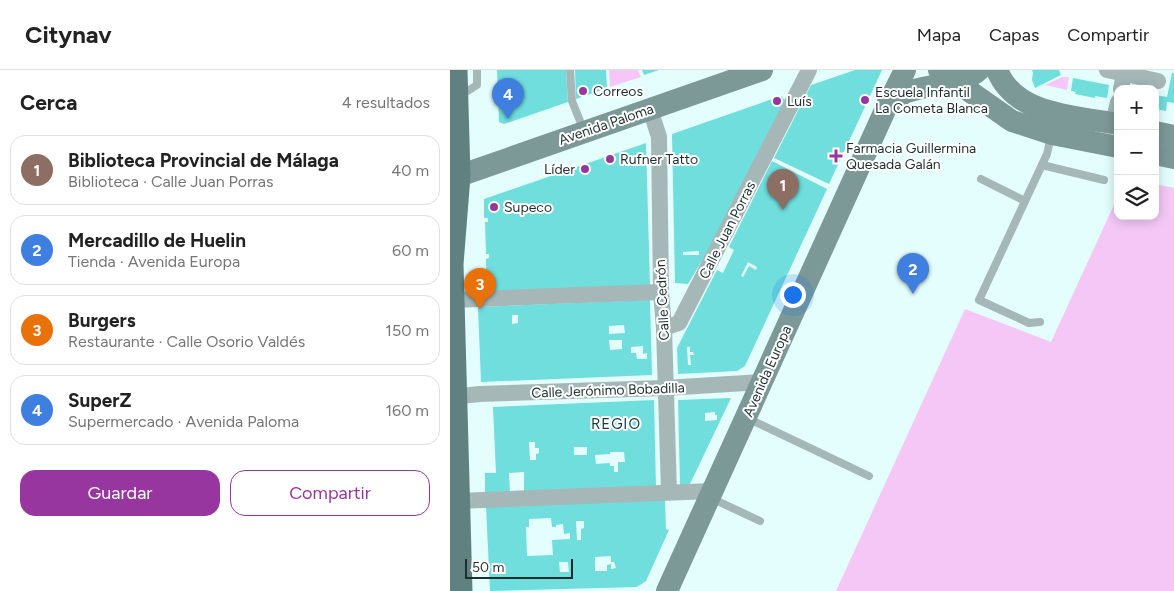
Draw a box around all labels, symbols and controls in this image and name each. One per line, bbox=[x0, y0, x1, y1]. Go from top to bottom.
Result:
text: Citynav bbox=[25, 20, 112, 49]
text: Mapa bbox=[917, 24, 961, 46]
text: Capas bbox=[989, 24, 1039, 46]
text: Compartir bbox=[1067, 24, 1149, 46]
pin: 4 bbox=[492, 78, 524, 119]
place label: Correos bbox=[593, 83, 643, 100]
place label: Escuela Infantil La Cometa Blanca bbox=[875, 84, 988, 117]
marker: Correos bbox=[577, 85, 589, 97]
map controls bbox=[1114, 85, 1159, 220]
button: + bbox=[1114, 85, 1159, 130]
text: Cerca bbox=[20, 90, 77, 115]
text: 4 resultados bbox=[342, 93, 430, 112]
place label: Luís bbox=[787, 93, 812, 110]
marker: Escuela Infantil La Cometa Blanca bbox=[859, 94, 871, 106]
marker: Luís bbox=[771, 95, 783, 107]
street label: Avenida Paloma bbox=[556, 100, 656, 149]
button: − bbox=[1114, 130, 1159, 175]
place label: Farmacia Guillermina Quesada Galán bbox=[846, 140, 976, 173]
text: Biblioteca Provincial de Málaga bbox=[68, 149, 339, 172]
marker: Farmacia Guillermina Quesada Galán bbox=[830, 150, 842, 162]
place label: Rufner Tatto bbox=[620, 151, 698, 168]
marker: Rufner Tatto bbox=[604, 153, 616, 165]
text: 1 bbox=[34, 161, 40, 180]
text: 40 m bbox=[391, 161, 429, 180]
place label: Líder bbox=[544, 161, 575, 178]
marker: Líder bbox=[579, 163, 591, 175]
pin: 1 bbox=[767, 169, 799, 210]
text: Biblioteca · Calle Juan Porras bbox=[68, 172, 273, 191]
button: layers bbox=[1114, 175, 1159, 220]
street label: Calle Juan Porras bbox=[696, 179, 759, 282]
place label: Supeco bbox=[504, 199, 552, 216]
marker: Supeco bbox=[488, 201, 500, 213]
text: Mercadillo de Huelin bbox=[68, 229, 246, 252]
text: 2 bbox=[32, 241, 42, 260]
text: 60 m bbox=[392, 241, 429, 260]
text: Tienda · Avenida Europa bbox=[68, 252, 240, 271]
pin: 2 bbox=[897, 253, 929, 294]
street label: Calle Cedrón bbox=[652, 259, 673, 341]
pin: 3 bbox=[464, 268, 496, 309]
your location bbox=[780, 282, 806, 308]
text: Burgers bbox=[68, 309, 136, 332]
text: 3 bbox=[33, 321, 41, 340]
text: 150 m bbox=[385, 321, 429, 340]
street label: Avenida Europa bbox=[740, 323, 795, 420]
text: Restaurante · Calle Osorio Valdés bbox=[68, 332, 305, 351]
street label: Calle Jerónimo Bobadilla bbox=[531, 379, 685, 402]
text: SuperZ bbox=[68, 389, 131, 412]
text: 4 bbox=[32, 401, 42, 420]
text: 160 m bbox=[386, 401, 429, 420]
text: Supermercado · Avenida Paloma bbox=[68, 412, 299, 431]
district label: REGIO bbox=[591, 415, 641, 433]
button: Guardar bbox=[20, 470, 220, 516]
button: Compartir bbox=[230, 470, 430, 516]
scale bar bbox=[465, 556, 572, 579]
text: 50 m bbox=[472, 559, 504, 576]

